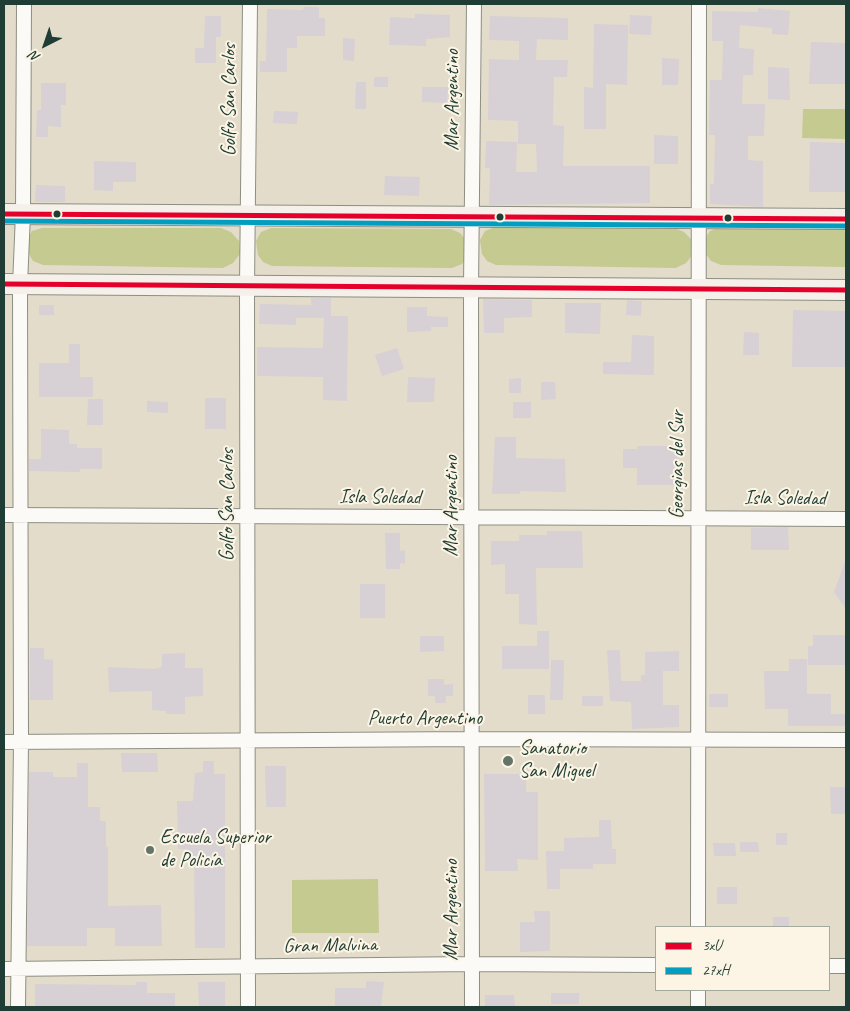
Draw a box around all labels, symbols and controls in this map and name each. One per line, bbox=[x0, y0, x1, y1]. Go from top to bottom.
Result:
north arrow bbox=[20, 20, 70, 70]
street label: Golfo San Carlos bbox=[218, 44, 242, 156]
text: N bbox=[26, 47, 44, 66]
street label: Mar Argentino bbox=[441, 49, 465, 151]
unlabelled marker bbox=[52, 209, 62, 219]
unlabelled marker bbox=[495, 212, 505, 222]
unlabelled marker bbox=[723, 213, 733, 223]
street label: Georgias del Sur bbox=[666, 411, 690, 519]
street label: Golfo San Carlos bbox=[216, 449, 240, 561]
street label: Mar Argentino bbox=[440, 455, 464, 557]
street label: Isla Soledad bbox=[339, 486, 421, 510]
street label: Isla Soledad bbox=[744, 487, 826, 511]
street label: Puerto Argentino bbox=[368, 707, 482, 731]
place label: Sanatorio San Miguel bbox=[519, 737, 594, 784]
marker: Sanatorio San Miguel bbox=[501, 754, 515, 768]
place label: Escuela Superior de Policía bbox=[160, 826, 271, 873]
marker: Escuela Superior de Policía bbox=[144, 844, 156, 856]
street label: Mar Argentino bbox=[440, 859, 464, 961]
legend bbox=[655, 926, 830, 991]
street label: Gran Malvina bbox=[283, 933, 377, 959]
text: 3xU bbox=[702, 936, 721, 955]
text: 27xH bbox=[702, 961, 729, 980]

